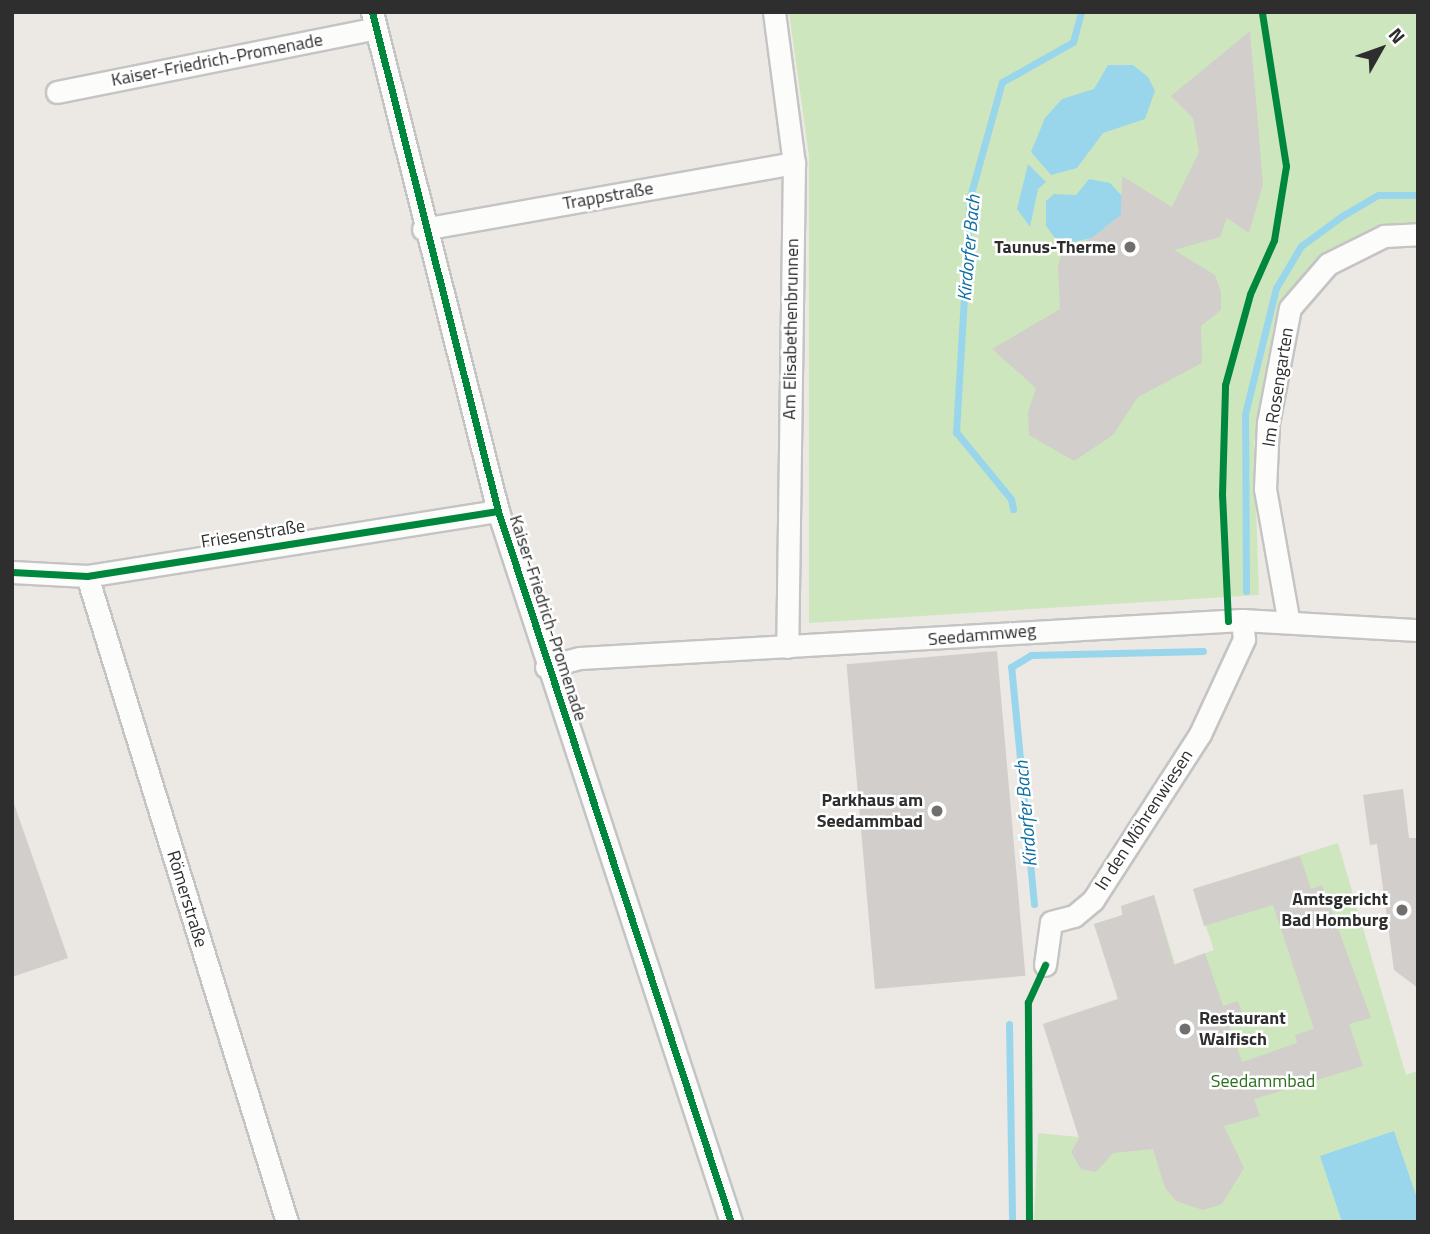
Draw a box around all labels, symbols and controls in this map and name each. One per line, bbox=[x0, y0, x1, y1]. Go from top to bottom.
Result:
north arrow bbox=[1346, 14, 1416, 84]
text: N bbox=[1382, 21, 1413, 50]
street label: Kaiser-Friedrich-Promenade bbox=[109, 29, 325, 91]
street label: Trappstraße bbox=[561, 177, 655, 215]
water label: Kirdorfer Bach bbox=[952, 194, 984, 302]
place label: Taunus-Therme bbox=[994, 236, 1116, 258]
street label: Am Elisabethenbrunnen bbox=[779, 238, 803, 420]
marker: Taunus-Therme bbox=[1122, 239, 1138, 255]
street label: Im Rosengarten bbox=[1258, 326, 1298, 448]
street label: Kaiser-Friedrich-Promenade bbox=[505, 512, 591, 724]
street label: Friesenstraße bbox=[200, 515, 306, 553]
street label: Seedammweg bbox=[927, 620, 1037, 650]
street label: In den Möhrenwiesen bbox=[1091, 746, 1197, 894]
water label: Kirdorfer Bach bbox=[1009, 760, 1041, 868]
place label: Parkhaus am Seedammbad bbox=[817, 790, 923, 832]
marker: Parkhaus am Seedammbad bbox=[929, 803, 945, 819]
street label: Römerstraße bbox=[162, 848, 212, 950]
place label: Amtsgericht Bad Homburg bbox=[1281, 889, 1388, 932]
marker: Amtsgericht Bad Homburg bbox=[1394, 902, 1410, 918]
place label: Restaurant Walfisch bbox=[1199, 1008, 1286, 1050]
marker: Restaurant Walfisch bbox=[1177, 1021, 1193, 1037]
park label: Seedammbad bbox=[1211, 1070, 1315, 1092]

